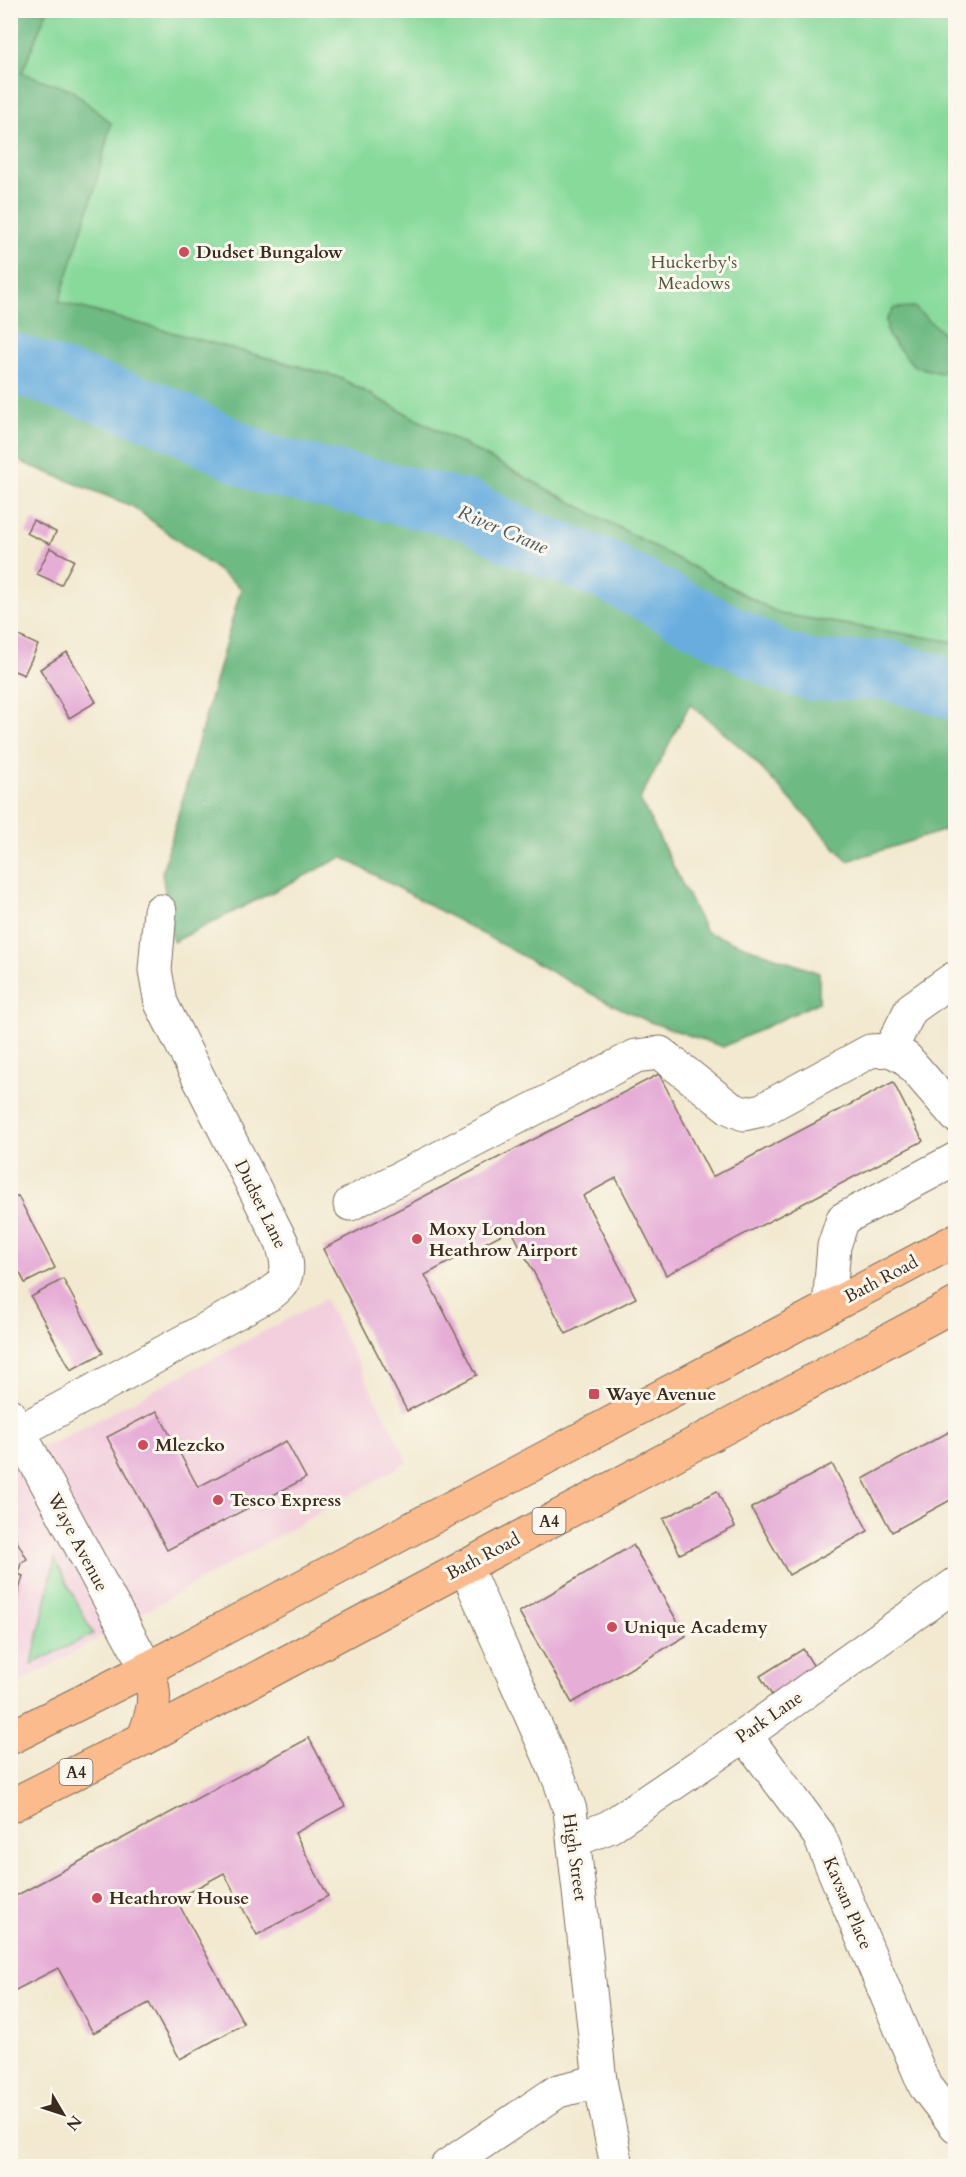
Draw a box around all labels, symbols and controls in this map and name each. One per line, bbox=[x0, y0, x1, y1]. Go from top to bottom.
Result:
place label: Dudset Bungalow bbox=[196, 240, 343, 265]
marker: Dudset Bungalow bbox=[177, 245, 191, 259]
park label: Huckerby's Meadows bbox=[651, 250, 737, 296]
water label: River Crane bbox=[453, 498, 552, 561]
street label: Dudset Lane bbox=[228, 1156, 293, 1253]
place label: Moxy London Heathrow Airport bbox=[429, 1217, 578, 1263]
marker: Moxy London Heathrow Airport bbox=[410, 1232, 424, 1246]
street label: Bath Road bbox=[840, 1249, 923, 1309]
place label: Waye Avenue bbox=[605, 1382, 716, 1407]
marker: Waye Avenue bbox=[587, 1387, 601, 1401]
place label: Mlezcko bbox=[155, 1433, 225, 1458]
marker: Mlezcko bbox=[136, 1438, 150, 1452]
street label: Waye Avenue bbox=[41, 1488, 114, 1596]
place label: Tesco Express bbox=[230, 1488, 341, 1513]
marker: Tesco Express bbox=[211, 1493, 225, 1507]
road number: A4 bbox=[532, 1508, 566, 1534]
street label: Bath Road bbox=[442, 1526, 525, 1586]
place label: Unique Academy bbox=[624, 1615, 768, 1640]
marker: Unique Academy bbox=[605, 1620, 619, 1634]
street label: Park Lane bbox=[731, 1685, 808, 1750]
road number: A4 bbox=[60, 1759, 92, 1785]
street label: High Street bbox=[556, 1812, 593, 1903]
street label: Kavsan Place bbox=[817, 1853, 878, 1953]
place label: Heathrow House bbox=[109, 1886, 249, 1911]
marker: Heathrow House bbox=[90, 1891, 104, 1905]
north arrow bbox=[33, 2084, 93, 2144]
text: N bbox=[61, 2110, 87, 2135]

